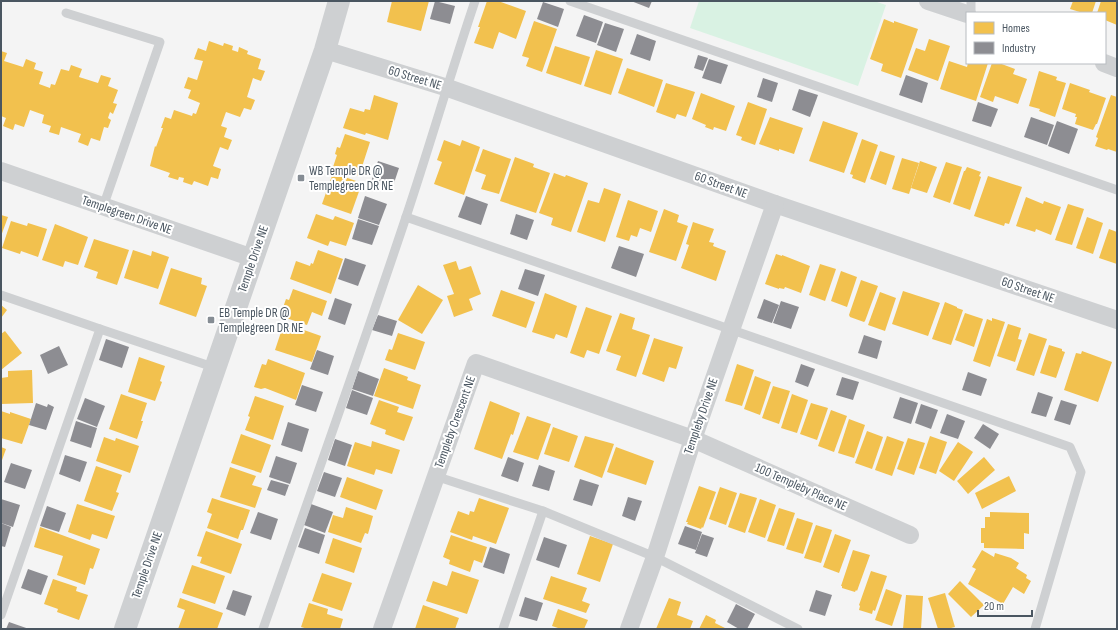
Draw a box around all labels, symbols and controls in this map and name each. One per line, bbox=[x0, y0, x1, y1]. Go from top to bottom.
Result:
legend bbox=[966, 12, 1106, 64]
text: Homes bbox=[1002, 21, 1030, 36]
text: Industry bbox=[1002, 41, 1036, 56]
street label: 60 Street NE bbox=[386, 62, 444, 94]
place label: WB Temple DR @ Templegreen DR NE bbox=[309, 163, 393, 194]
street label: 60 Street NE bbox=[692, 168, 750, 202]
marker: WB Temple DR @ Templegreen DR NE bbox=[296, 173, 306, 183]
street label: Templegreen Drive NE bbox=[80, 192, 174, 238]
street label: Temple Drive NE bbox=[234, 223, 272, 295]
street label: 60 Street NE bbox=[999, 273, 1057, 307]
place label: EB Temple DR @ Templegreen DR NE bbox=[219, 305, 303, 336]
marker: EB Temple DR @ Templegreen DR NE bbox=[206, 315, 216, 325]
street label: Templeby Crescent NE bbox=[431, 374, 479, 470]
street label: Templeby Drive NE bbox=[680, 376, 722, 456]
street label: 100 Templeby Place NE bbox=[753, 460, 849, 514]
street label: Temple Drive NE bbox=[128, 529, 166, 601]
scale bar bbox=[978, 592, 1032, 618]
text: 20 m bbox=[984, 599, 1004, 614]

